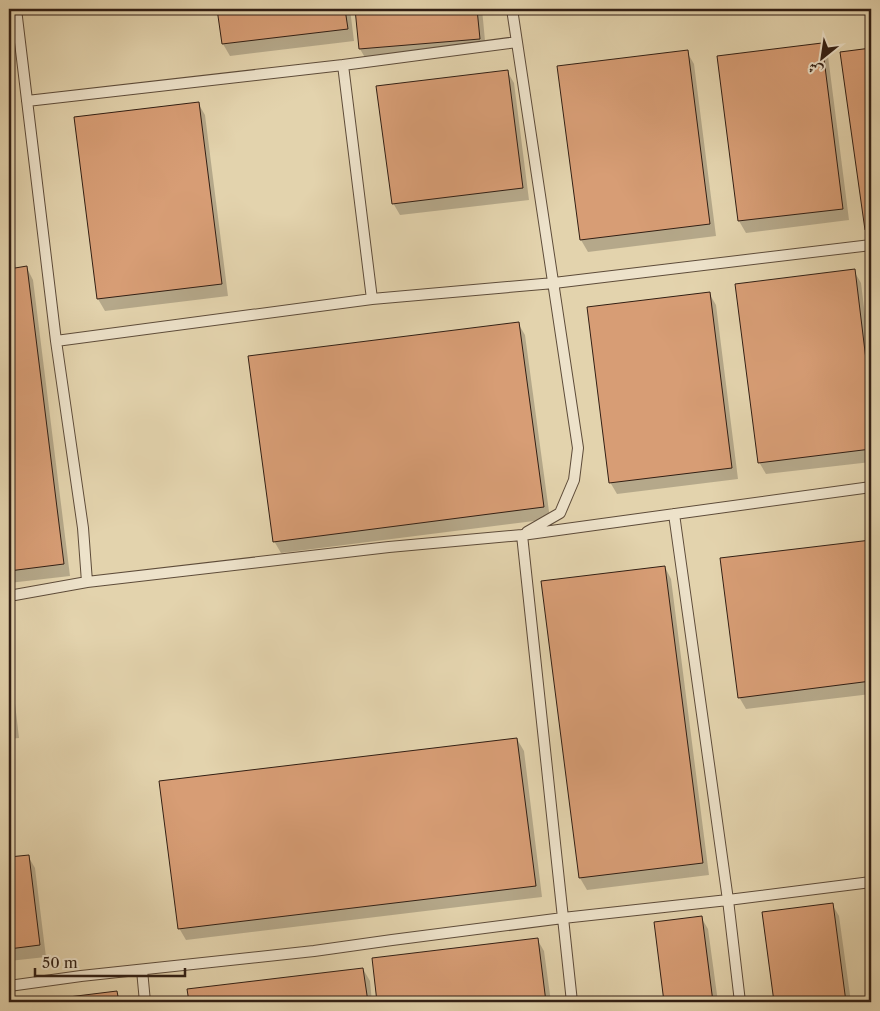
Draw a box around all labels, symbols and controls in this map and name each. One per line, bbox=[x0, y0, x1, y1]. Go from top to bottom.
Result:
north arrow bbox=[798, 32, 848, 82]
text: ش bbox=[805, 58, 826, 81]
scale bar bbox=[35, 946, 185, 978]
text: 50 m bbox=[42, 953, 78, 972]

